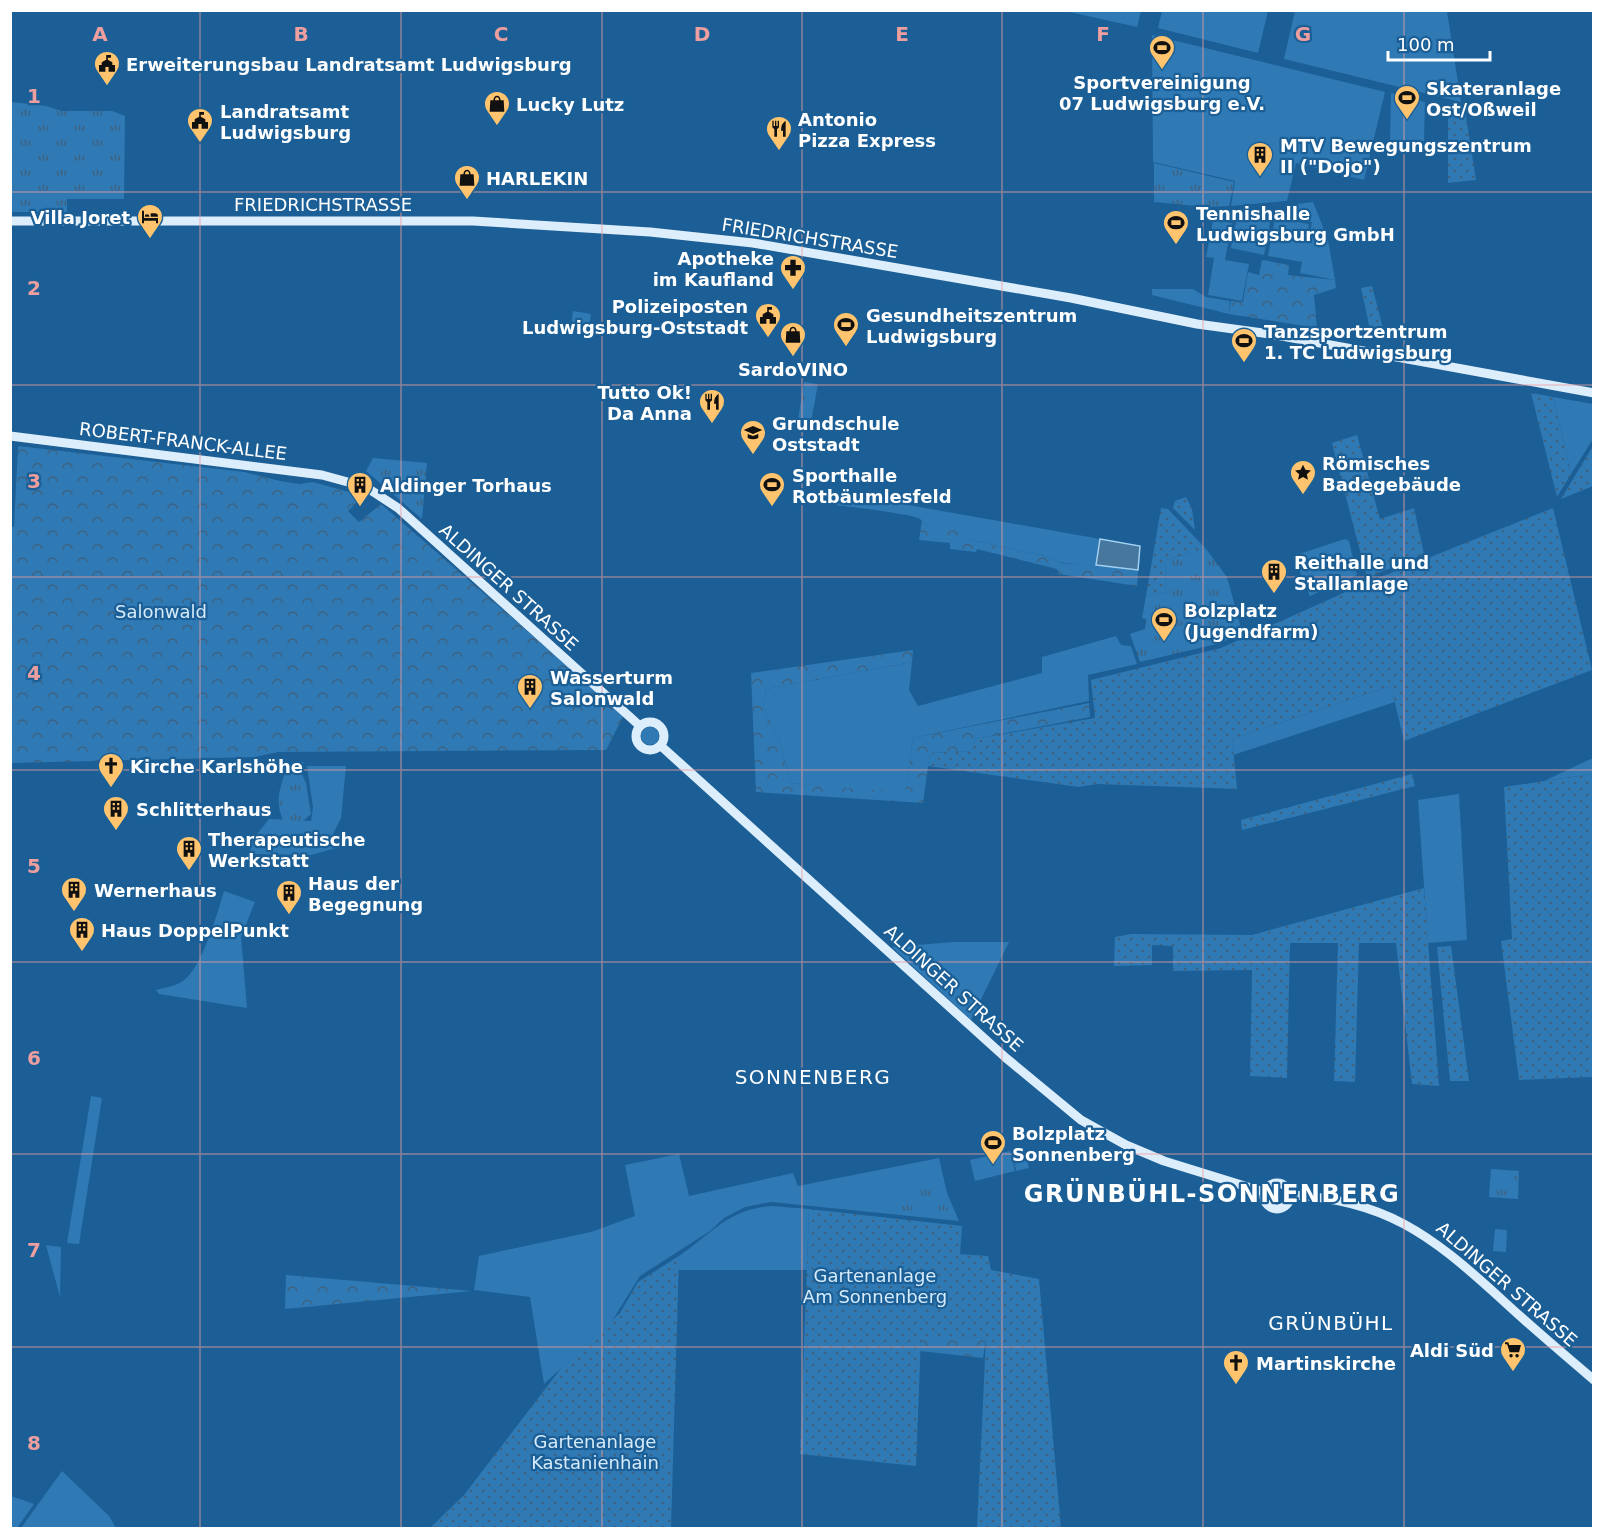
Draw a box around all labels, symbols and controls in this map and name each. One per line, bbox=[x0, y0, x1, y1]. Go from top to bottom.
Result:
text: A bbox=[92, 22, 108, 46]
text: B bbox=[293, 22, 309, 46]
text: C bbox=[494, 22, 508, 46]
text: D bbox=[694, 22, 710, 46]
text: E bbox=[895, 22, 909, 46]
text: F bbox=[1096, 22, 1110, 46]
text: G bbox=[1295, 22, 1311, 46]
scale bar bbox=[1388, 24, 1490, 62]
sports icon: Sportvereinigung 07 Ludwigsburg e.V. bbox=[1147, 33, 1177, 71]
text: 100 m bbox=[1397, 34, 1455, 55]
public building icon: Erweiterungsbau Landratsamt Ludwigsburg bbox=[92, 49, 122, 87]
place label: Erweiterungsbau Landratsamt Ludwigsburg bbox=[126, 54, 572, 75]
place label: Sportvereinigung 07 Ludwigsburg e.V. bbox=[1059, 72, 1265, 114]
place label: Skateranlage Ost/Oßweil bbox=[1426, 78, 1561, 120]
sports icon: Skateranlage Ost/Oßweil bbox=[1392, 83, 1422, 121]
text: 1 bbox=[27, 84, 41, 108]
shop icon: Lucky Lutz bbox=[482, 89, 512, 127]
place label: Lucky Lutz bbox=[516, 94, 624, 115]
place label: Landratsamt Ludwigsburg bbox=[220, 101, 351, 143]
public building icon: Landratsamt Ludwigsburg bbox=[185, 106, 215, 144]
place label: Antonio Pizza Express bbox=[798, 109, 936, 151]
restaurant icon: Antonio Pizza Express bbox=[764, 114, 794, 152]
place label: MTV Bewegungszentrum II ("Dojo") bbox=[1280, 135, 1532, 177]
building icon: MTV Bewegungszentrum II ("Dojo") bbox=[1245, 140, 1275, 178]
shop icon: HARLEKIN bbox=[452, 163, 482, 201]
place label: HARLEKIN bbox=[486, 168, 588, 189]
street label: FRIEDRICHSTRASSE bbox=[234, 194, 412, 215]
hotel icon: Villa Joret bbox=[135, 202, 165, 240]
place label: Tennishalle Ludwigsburg GmbH bbox=[1196, 203, 1395, 245]
place label: Villa Joret bbox=[31, 207, 130, 228]
sports icon: Tennishalle Ludwigsburg GmbH bbox=[1161, 208, 1191, 246]
street label: FRIEDRICHSTRASSE bbox=[720, 214, 900, 262]
place label: Apotheke im Kaufland bbox=[653, 248, 774, 290]
pharmacy icon: Apotheke im Kaufland bbox=[778, 253, 808, 291]
text: 2 bbox=[27, 276, 41, 300]
place label: Polizeiposten Ludwigsburg-Oststadt bbox=[522, 296, 748, 338]
public building icon: Polizeiposten Ludwigsburg-Oststadt bbox=[753, 301, 783, 339]
place label: Gesundheitszentrum Ludwigsburg bbox=[866, 305, 1077, 347]
sports icon: Gesundheitszentrum Ludwigsburg bbox=[831, 310, 861, 348]
shop icon: SardoVINO bbox=[778, 320, 808, 358]
place label: Tanzsportzentrum 1. TC Ludwigsburg bbox=[1264, 321, 1452, 363]
sports icon: Tanzsportzentrum 1. TC Ludwigsburg bbox=[1229, 326, 1259, 364]
place label: SardoVINO bbox=[738, 359, 848, 380]
place label: Tutto Ok! Da Anna bbox=[598, 382, 692, 424]
restaurant icon: Tutto Ok! Da Anna bbox=[697, 387, 727, 425]
place label: Grundschule Oststadt bbox=[772, 413, 900, 455]
street label: ROBERT-FRANCK-ALLEE bbox=[78, 418, 288, 464]
school or university icon: Grundschule Oststadt bbox=[738, 418, 768, 456]
place label: Römisches Badegebäude bbox=[1322, 453, 1461, 495]
place icon: Römisches Badegebäude bbox=[1288, 458, 1318, 496]
place label: Sporthalle Rotbäumlesfeld bbox=[792, 465, 952, 507]
text: 3 bbox=[27, 469, 41, 493]
building icon: Aldinger Torhaus bbox=[345, 470, 375, 508]
sports icon: Sporthalle Rotbäumlesfeld bbox=[757, 470, 787, 508]
place label: Aldinger Torhaus bbox=[380, 475, 552, 496]
street label: ALDINGER STRASSE bbox=[435, 519, 583, 655]
place label: Reithalle und Stallanlage bbox=[1294, 552, 1429, 594]
building icon: Reithalle und Stallanlage bbox=[1259, 557, 1289, 595]
place label: Bolzplatz (Jugendfarm) bbox=[1184, 600, 1318, 642]
park label: Salonwald bbox=[115, 601, 207, 622]
sports icon: Bolzplatz (Jugendfarm) bbox=[1149, 605, 1179, 643]
text: 4 bbox=[27, 661, 41, 685]
place label: Wasserturm Salonwald bbox=[550, 667, 673, 709]
building icon: Wasserturm Salonwald bbox=[515, 672, 545, 710]
church icon: Kirche Karlshöhe bbox=[96, 751, 126, 789]
place label: Kirche Karlshöhe bbox=[130, 756, 303, 777]
building icon: Schlitterhaus bbox=[101, 794, 131, 832]
place label: Schlitterhaus bbox=[136, 799, 272, 820]
place label: Therapeutische Werkstatt bbox=[208, 829, 365, 871]
building icon: Therapeutische Werkstatt bbox=[174, 834, 204, 872]
text: 5 bbox=[27, 854, 41, 878]
place label: Haus der Begegnung bbox=[308, 873, 423, 915]
building icon: Wernerhaus bbox=[59, 875, 89, 913]
building icon: Haus der Begegnung bbox=[274, 878, 304, 916]
place label: Wernerhaus bbox=[94, 880, 217, 901]
building icon: Haus DoppelPunkt bbox=[67, 915, 97, 953]
place label: Haus DoppelPunkt bbox=[101, 920, 289, 941]
street label: ALDINGER STRASSE bbox=[880, 920, 1028, 1056]
text: 6 bbox=[27, 1046, 41, 1070]
district label: SONNENBERG bbox=[735, 1065, 891, 1089]
place label: Bolzplatz Sonnenberg bbox=[1012, 1123, 1135, 1165]
sports icon: Bolzplatz Sonnenberg bbox=[978, 1128, 1008, 1166]
district label: GRÜNBÜHL-SONNENBERG bbox=[1024, 1178, 1400, 1208]
street label: ALDINGER STRASSE bbox=[1432, 1217, 1582, 1351]
text: 7 bbox=[27, 1238, 41, 1262]
park label: Gartenanlage Am Sonnenberg bbox=[803, 1265, 947, 1307]
district label: GRÜNBÜHL bbox=[1268, 1311, 1394, 1335]
supermarket icon: Aldi Süd bbox=[1498, 1335, 1528, 1373]
place label: Aldi Süd bbox=[1410, 1340, 1494, 1361]
church icon: Martinskirche bbox=[1221, 1348, 1251, 1386]
place label: Martinskirche bbox=[1256, 1353, 1396, 1374]
text: 8 bbox=[27, 1431, 41, 1455]
park label: Gartenanlage Kastanienhain bbox=[531, 1431, 659, 1473]

